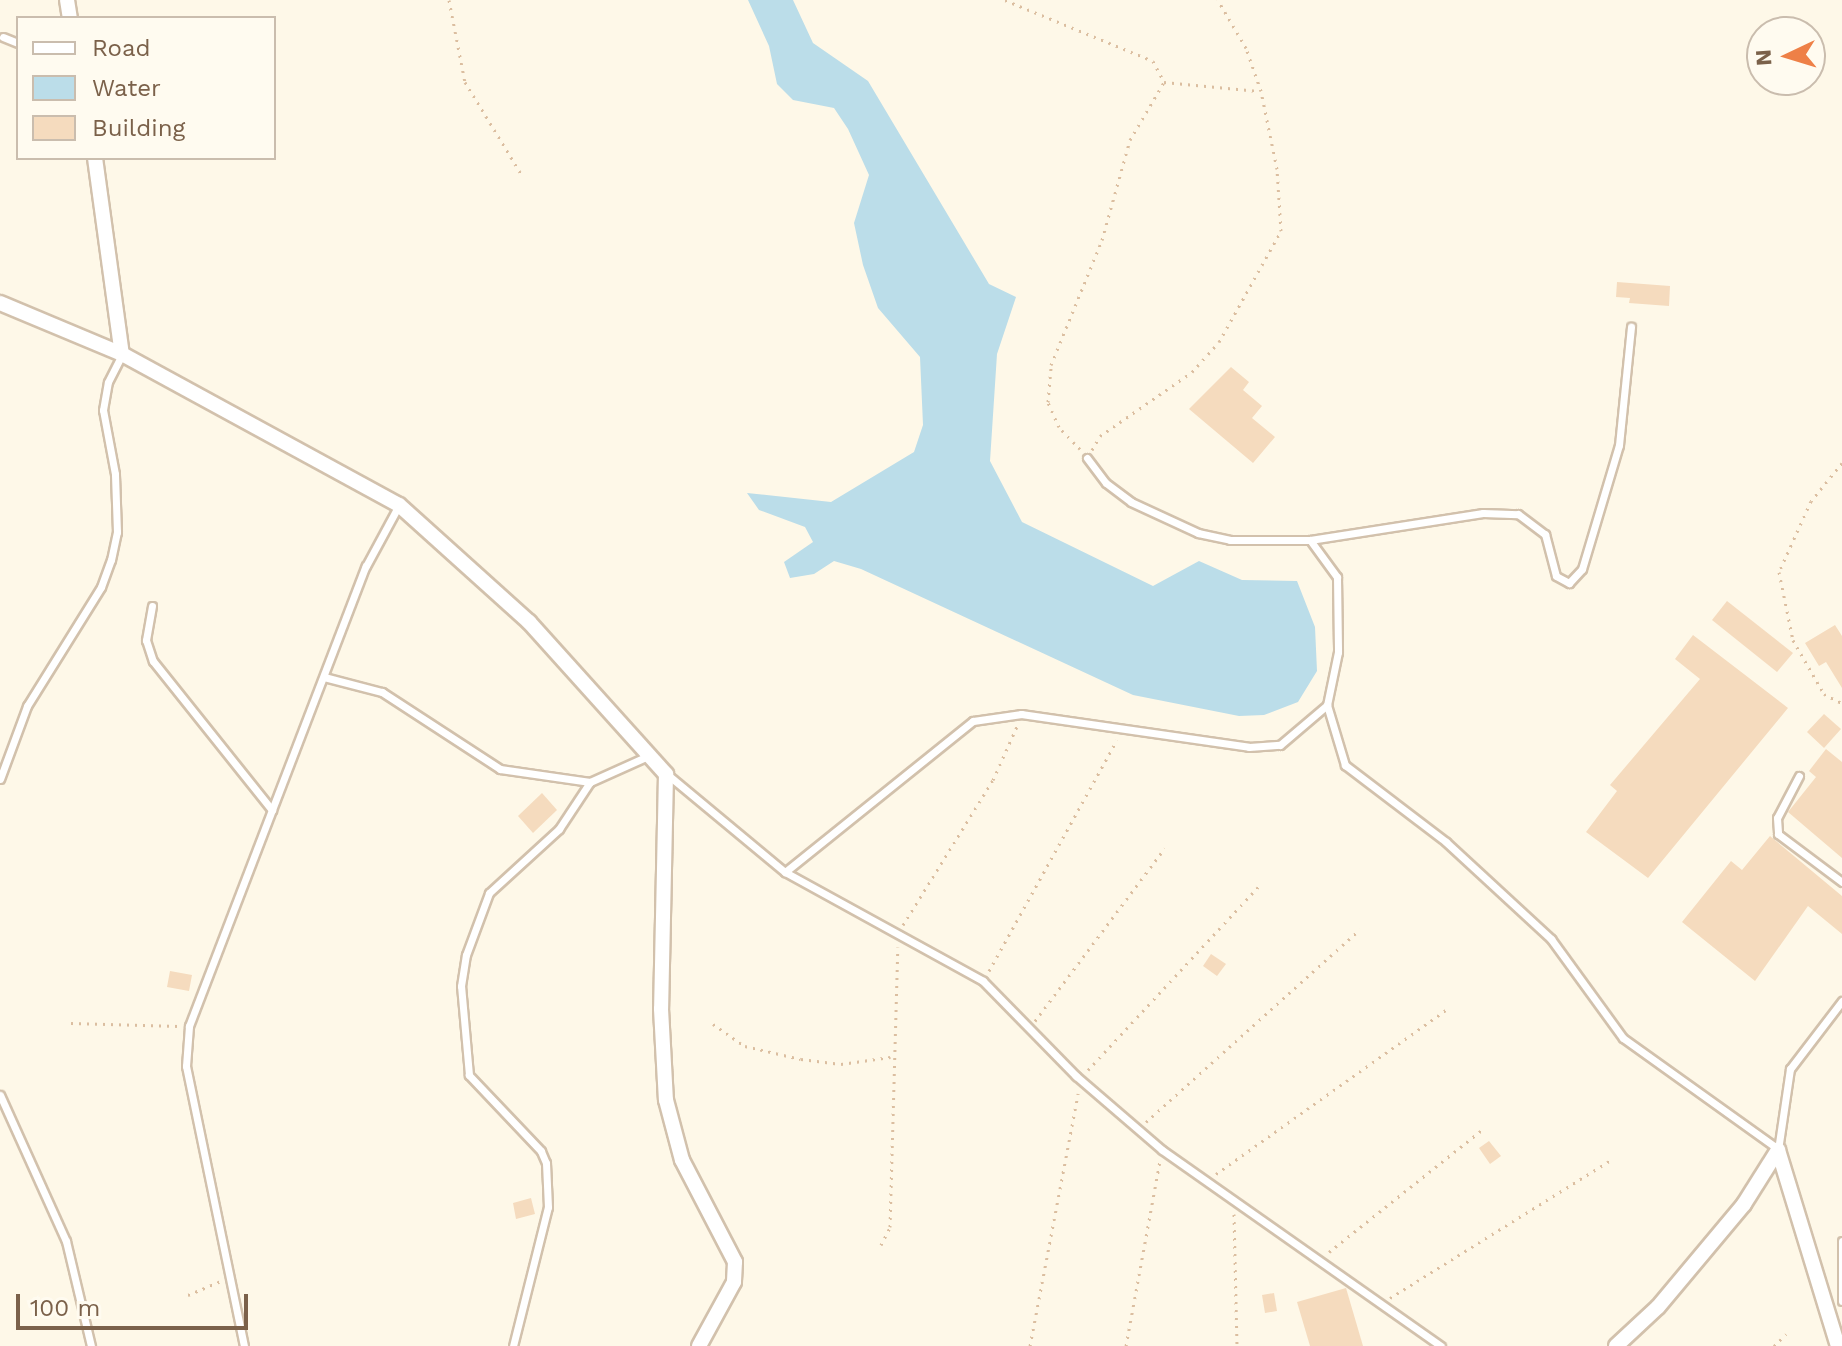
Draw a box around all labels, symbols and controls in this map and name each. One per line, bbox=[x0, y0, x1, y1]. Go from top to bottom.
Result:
legend bbox=[16, 16, 276, 160]
north arrow bbox=[1746, 16, 1826, 96]
text: Road bbox=[92, 34, 151, 62]
text: N bbox=[1751, 49, 1777, 67]
text: Water bbox=[92, 74, 161, 102]
text: Building bbox=[92, 114, 185, 142]
scale bar bbox=[20, 1278, 252, 1328]
text: 100 m bbox=[30, 1294, 100, 1322]

